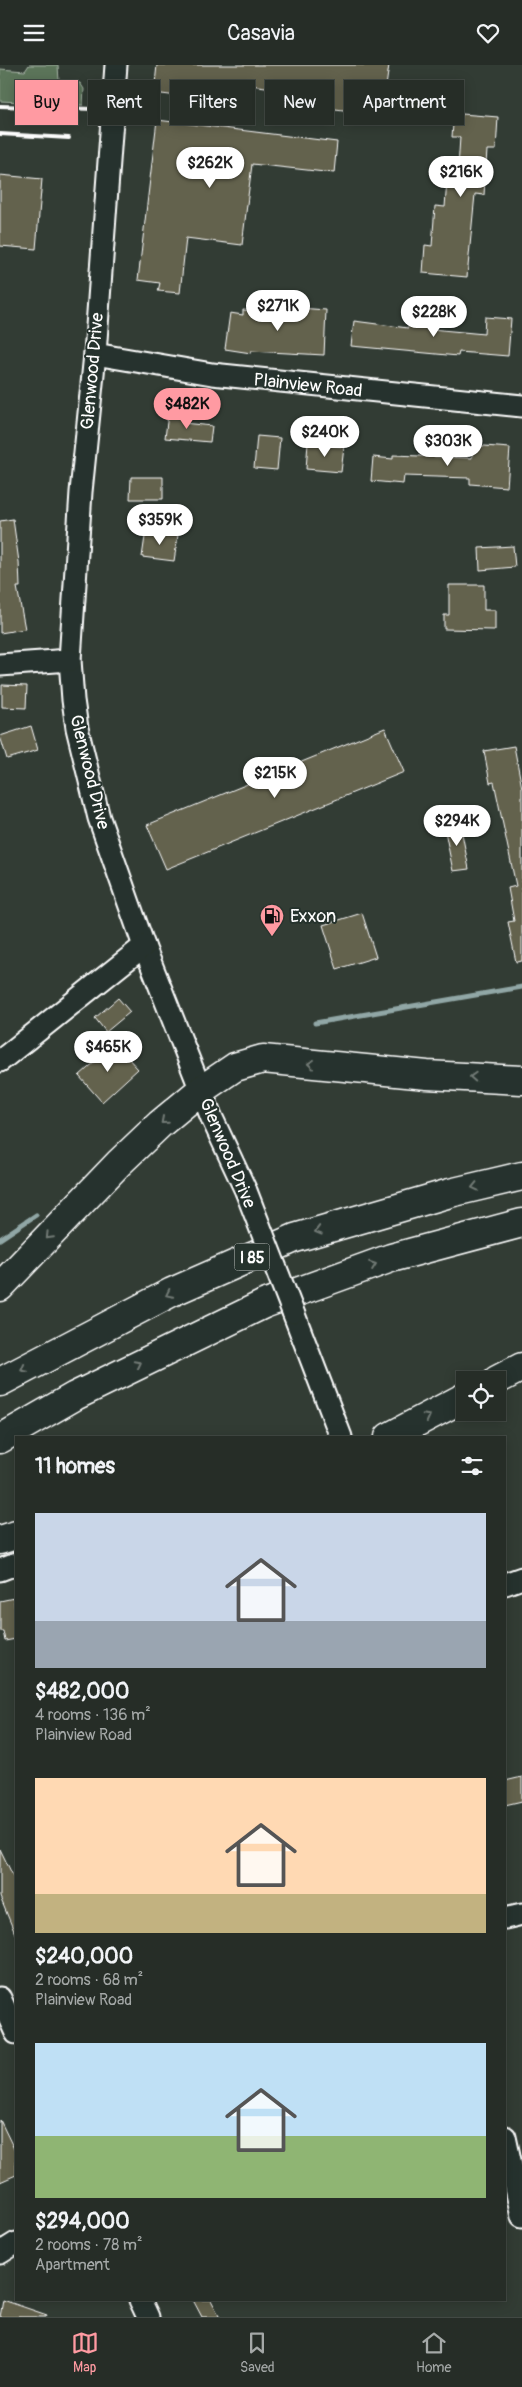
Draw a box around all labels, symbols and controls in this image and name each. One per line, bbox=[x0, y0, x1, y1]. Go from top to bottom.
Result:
icon: menu bbox=[20, 19, 48, 47]
text: Casavia bbox=[227, 19, 295, 47]
icon: heart bbox=[474, 19, 502, 47]
chip: Buy bbox=[15, 80, 78, 125]
chip: Rent bbox=[88, 80, 160, 125]
chip: Filters bbox=[170, 80, 255, 125]
chip: New bbox=[265, 80, 334, 125]
chip: Apartment bbox=[344, 80, 464, 125]
pin: $262K bbox=[175, 147, 245, 189]
text: $262K bbox=[187, 153, 233, 173]
pin: $216K bbox=[426, 155, 496, 198]
text: $216K bbox=[440, 162, 482, 182]
pin: $271K bbox=[243, 289, 313, 332]
pin: $228K bbox=[399, 295, 469, 338]
text: $271K bbox=[257, 296, 299, 316]
text: $228K bbox=[412, 302, 456, 322]
street label: Glenwood Drive bbox=[76, 311, 109, 431]
street label: Plainview Road bbox=[252, 368, 364, 403]
pin: $482K bbox=[152, 387, 222, 430]
text: $482K bbox=[165, 394, 209, 414]
pin: $240K bbox=[290, 415, 360, 458]
text: $240K bbox=[301, 422, 349, 442]
pin: $303K bbox=[413, 425, 483, 467]
text: $303K bbox=[424, 431, 472, 451]
pin: $359K bbox=[125, 503, 195, 546]
text: $359K bbox=[138, 510, 182, 530]
street label: Glenwood Drive bbox=[64, 712, 115, 832]
pin: $215K bbox=[240, 757, 310, 799]
text: $215K bbox=[254, 763, 296, 783]
pin: $294K bbox=[422, 805, 492, 847]
text: $294K bbox=[435, 811, 479, 831]
fuel station icon: Exxon bbox=[259, 903, 285, 937]
place label: Exxon bbox=[290, 905, 336, 928]
pin: $465K bbox=[73, 1031, 143, 1073]
text: $465K bbox=[85, 1037, 131, 1057]
one-way arrow bbox=[307, 1059, 315, 1070]
one-way arrow bbox=[469, 1072, 477, 1083]
street label: Glenwood Drive bbox=[194, 1095, 261, 1212]
one-way arrow bbox=[160, 1115, 169, 1124]
one-way arrow bbox=[470, 1181, 479, 1192]
one-way arrow bbox=[315, 1226, 323, 1236]
one-way arrow bbox=[46, 1231, 55, 1240]
road number: I 85 bbox=[234, 1243, 270, 1271]
one-way arrow bbox=[369, 1261, 377, 1271]
one-way arrow bbox=[165, 1288, 174, 1298]
one-way arrow bbox=[133, 1360, 142, 1370]
one-way arrow bbox=[21, 1363, 30, 1373]
map controls bbox=[456, 1371, 506, 1421]
button: locate bbox=[456, 1371, 506, 1421]
one-way arrow bbox=[422, 1413, 431, 1423]
icon: filters bbox=[458, 1452, 486, 1480]
text: 11 homes bbox=[35, 1453, 115, 1480]
icon: home bbox=[216, 1545, 306, 1635]
text: $482,000 bbox=[35, 1678, 129, 1705]
text: 4 rooms · 136 m² bbox=[35, 1705, 151, 1725]
text: Plainview Road bbox=[35, 1725, 132, 1745]
icon: home bbox=[216, 1810, 306, 1900]
text: $240,000 bbox=[35, 1943, 133, 1970]
text: 2 rooms · 68 m² bbox=[35, 1970, 143, 1990]
text: Plainview Road bbox=[35, 1990, 132, 2010]
icon: home bbox=[216, 2075, 306, 2165]
text: $294,000 bbox=[35, 2208, 129, 2235]
text: 2 rooms · 78 m² bbox=[35, 2235, 142, 2255]
text: Apartment bbox=[35, 2255, 110, 2275]
tab: Map bbox=[71, 2329, 99, 2376]
tab: Saved bbox=[240, 2329, 275, 2376]
tab: Home bbox=[416, 2329, 451, 2376]

